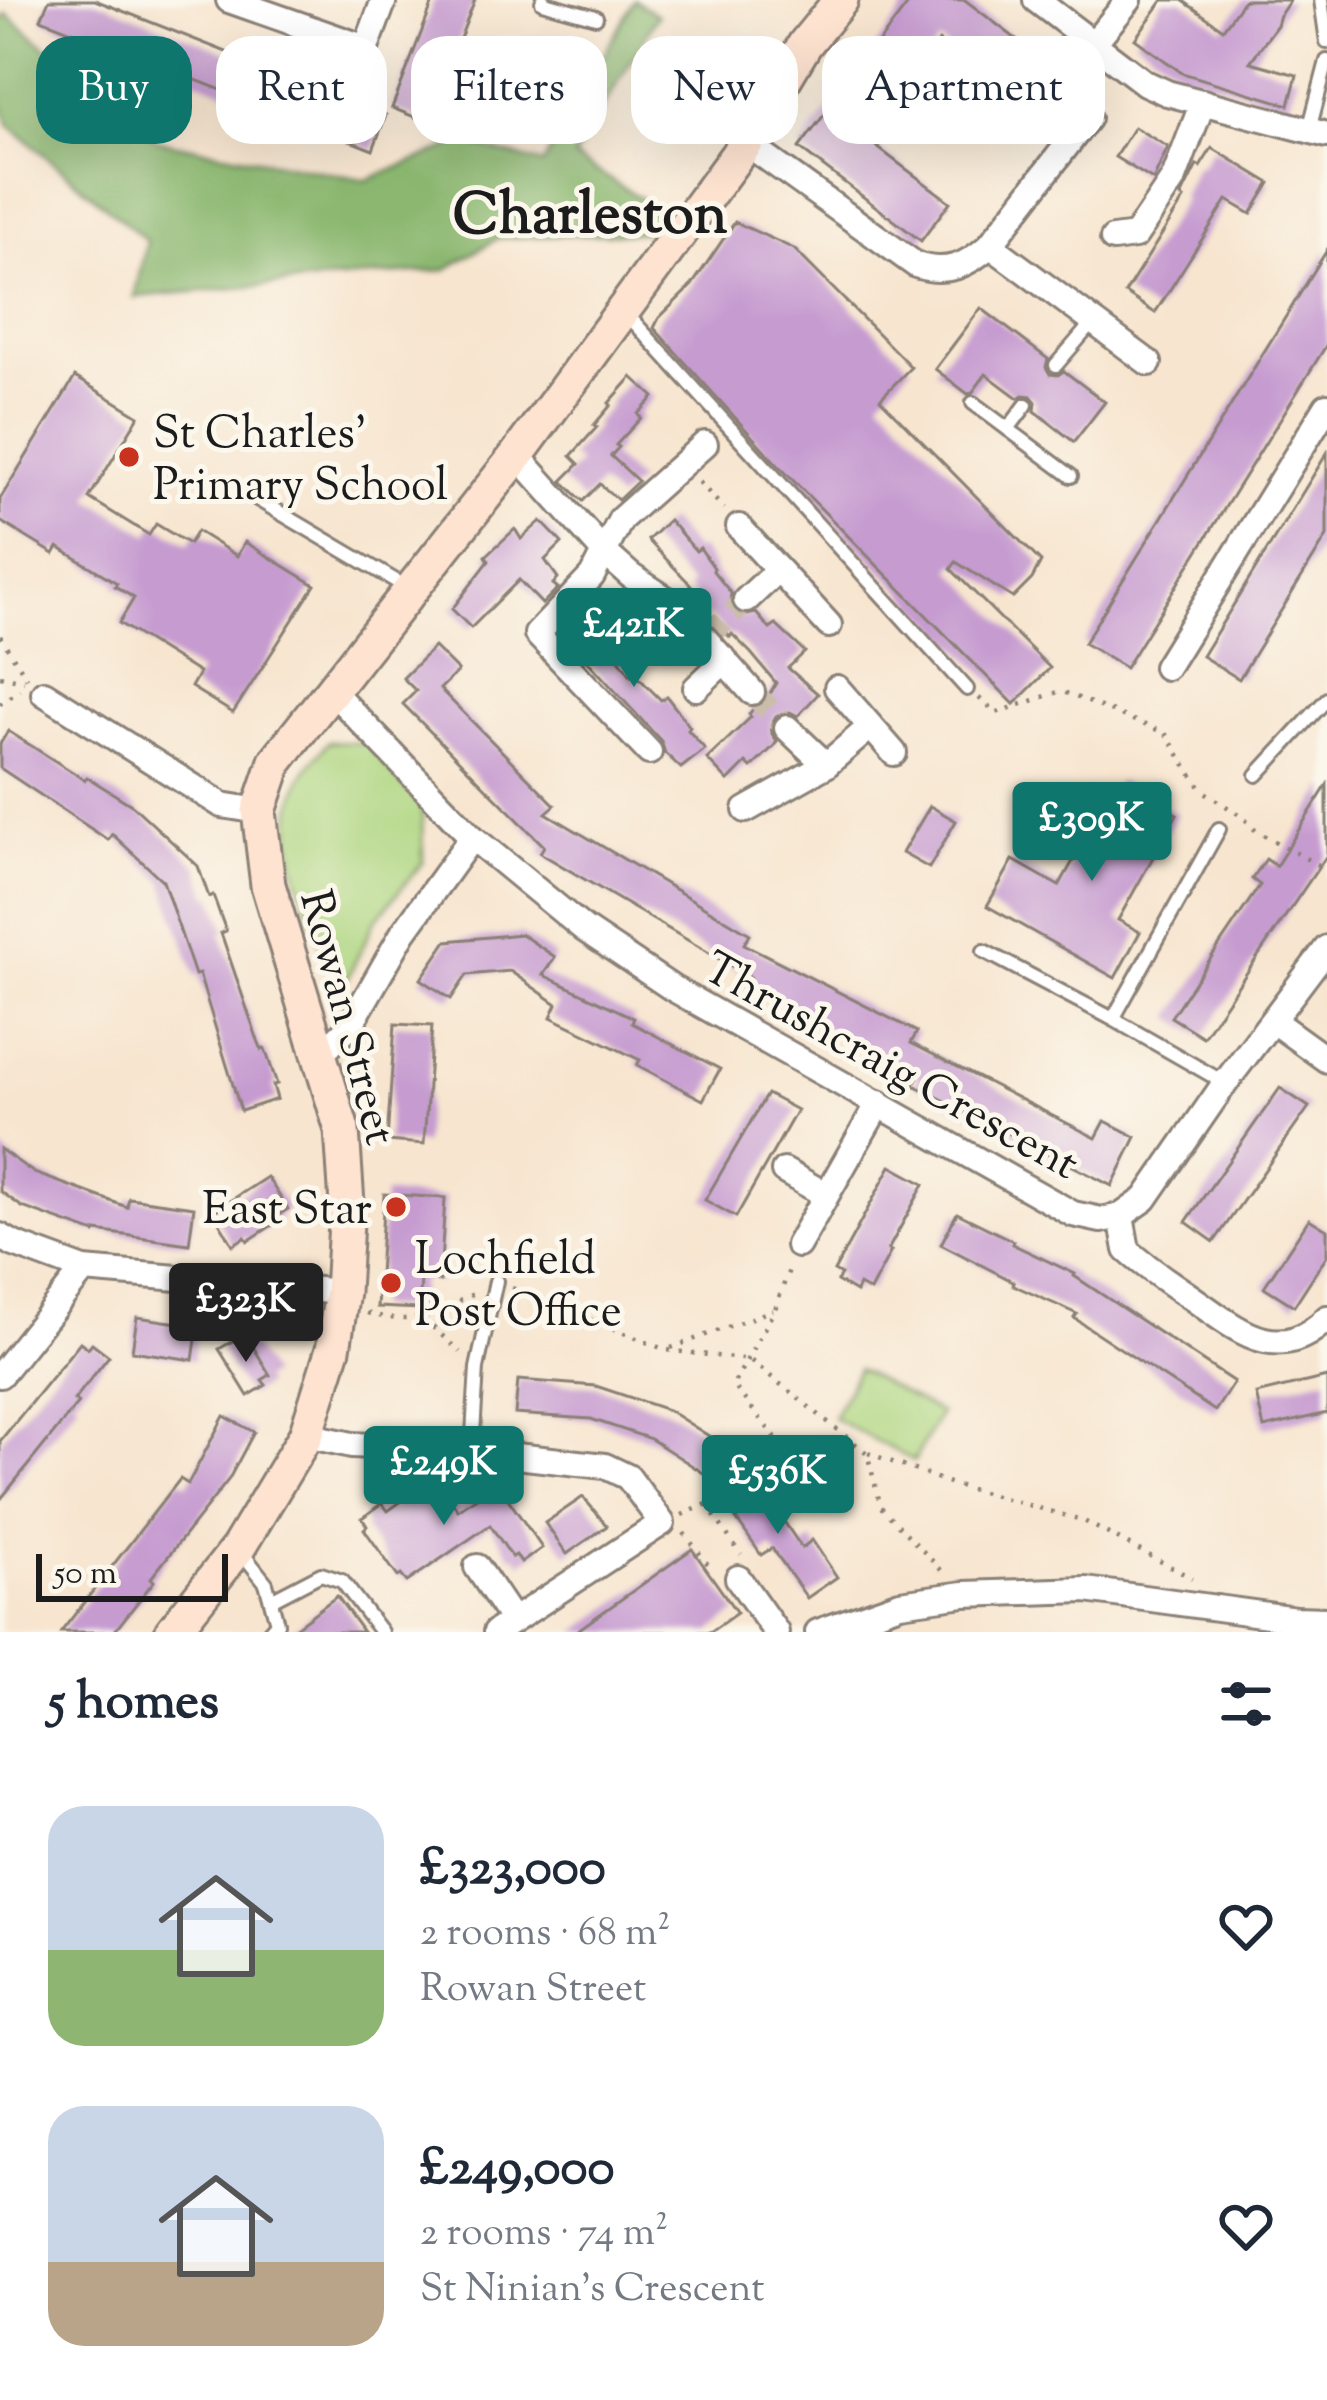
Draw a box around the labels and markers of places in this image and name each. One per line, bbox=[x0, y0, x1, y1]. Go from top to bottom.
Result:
place label: St Charles' Primary School bbox=[153, 404, 448, 521]
marker: St Charles' Primary School bbox=[116, 444, 142, 470]
pin: £421K bbox=[550, 588, 718, 690]
pin: £309K bbox=[1008, 782, 1176, 884]
place label: East Star bbox=[202, 1180, 372, 1245]
marker: East Star bbox=[383, 1194, 409, 1220]
place label: Lochfield Post Office bbox=[415, 1230, 622, 1347]
pin: £323K bbox=[162, 1263, 330, 1365]
marker: Lochfield Post Office bbox=[378, 1270, 404, 1296]
pin: £249K bbox=[360, 1426, 528, 1528]
pin: £536K bbox=[694, 1435, 862, 1537]

